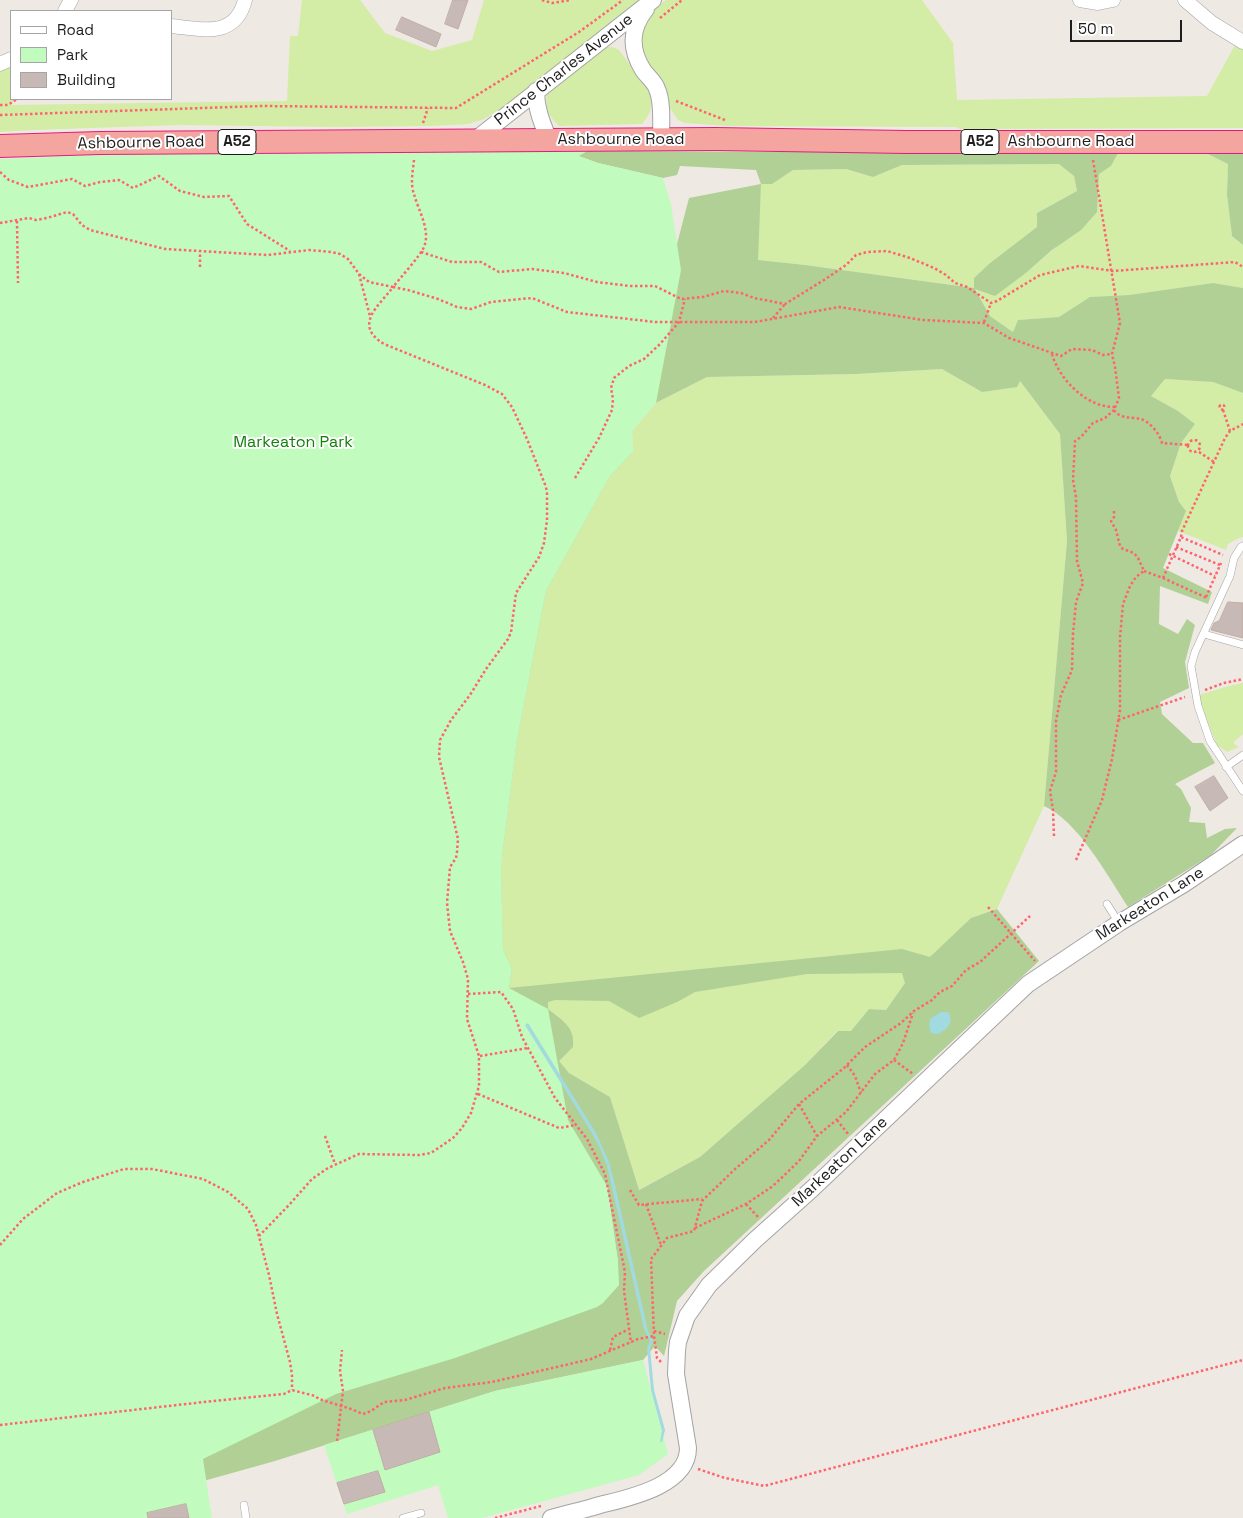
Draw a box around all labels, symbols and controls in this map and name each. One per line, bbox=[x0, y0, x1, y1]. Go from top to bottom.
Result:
legend bbox=[10, 10, 172, 100]
street label: Prince Charles Avenue bbox=[491, 10, 637, 130]
scale bar bbox=[1073, 10, 1186, 42]
text: 50 m bbox=[1078, 19, 1113, 38]
text: Road bbox=[57, 20, 94, 39]
text: Park bbox=[57, 45, 88, 64]
text: Building bbox=[57, 70, 116, 89]
road number: A52 bbox=[218, 130, 256, 154]
street label: Ashbourne Road bbox=[558, 130, 684, 150]
road number: A52 bbox=[961, 130, 999, 154]
street label: Ashbourne Road bbox=[77, 132, 205, 154]
street label: Ashbourne Road bbox=[1008, 132, 1134, 152]
park label: Markeaton Park bbox=[233, 433, 353, 453]
street label: Markeaton Lane bbox=[1093, 863, 1207, 945]
street label: Markeaton Lane bbox=[788, 1113, 892, 1211]

